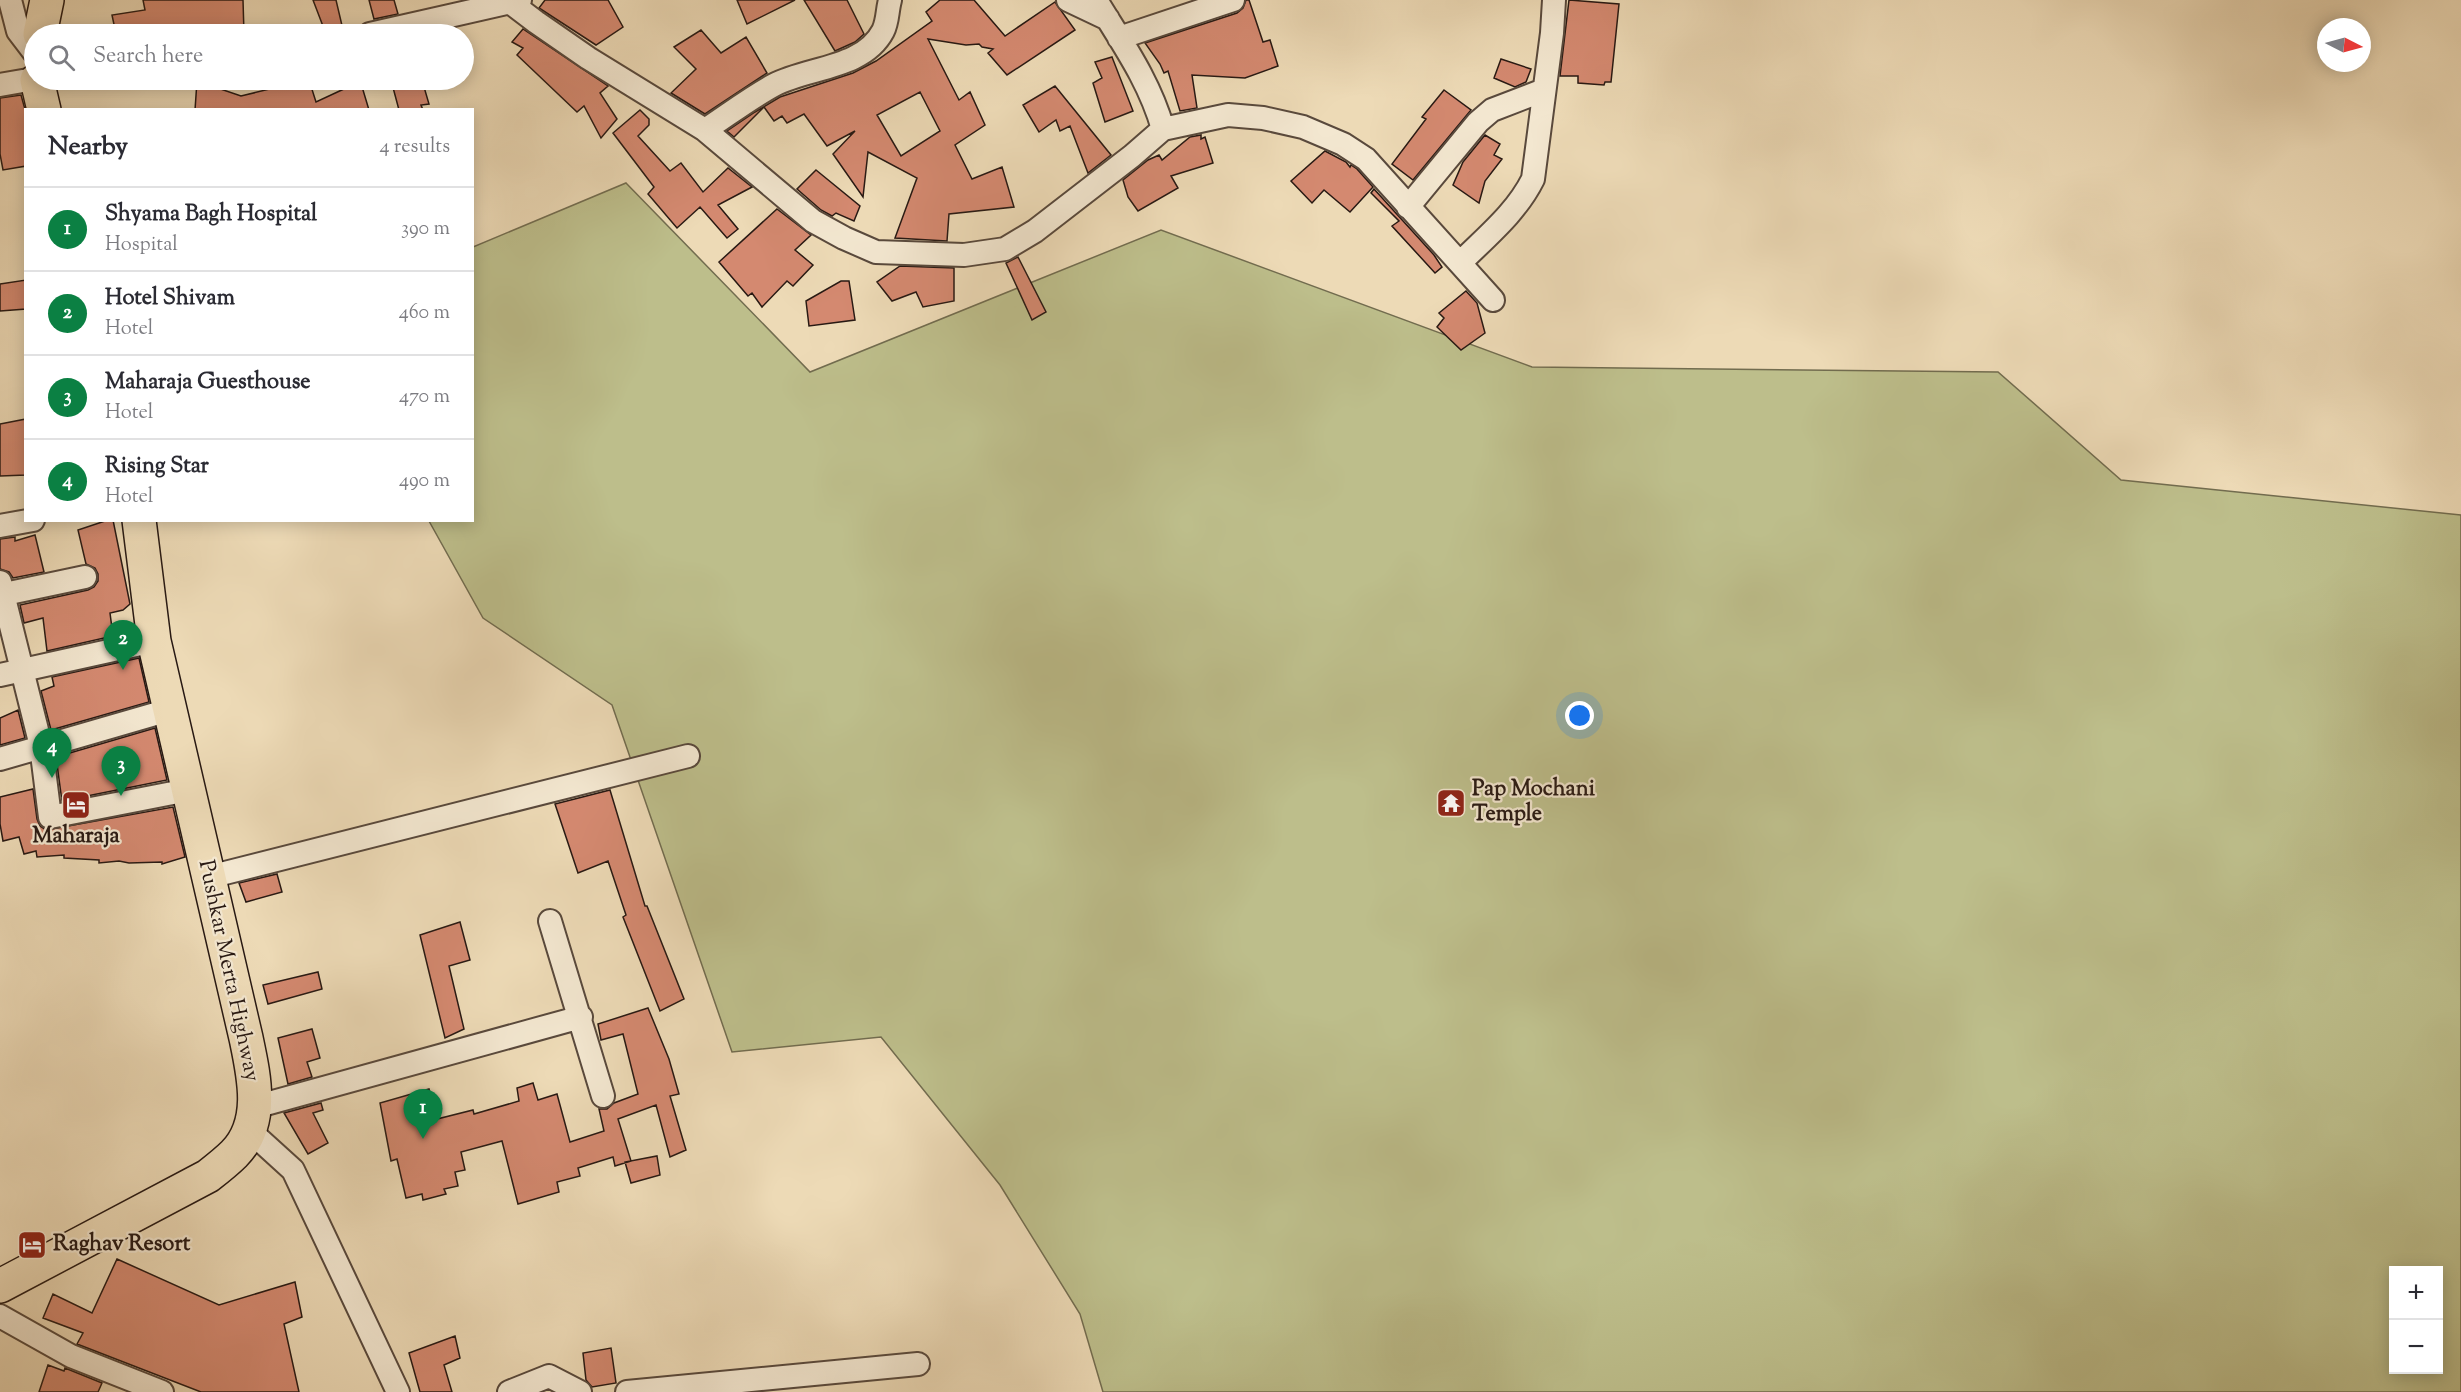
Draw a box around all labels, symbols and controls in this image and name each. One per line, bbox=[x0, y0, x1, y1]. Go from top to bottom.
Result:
north arrow bbox=[2317, 18, 2371, 72]
search box bbox=[24, 24, 474, 90]
icon: search bbox=[45, 41, 78, 74]
text: Search here bbox=[93, 41, 203, 73]
text: Nearby bbox=[48, 129, 128, 166]
text: 4 results bbox=[379, 133, 450, 162]
text: Shyama Bagh Hospital bbox=[105, 199, 317, 231]
text: 1 bbox=[64, 215, 71, 244]
text: 390 m bbox=[401, 215, 450, 244]
text: Hospital bbox=[105, 231, 178, 260]
text: Hotel Shivam bbox=[105, 283, 235, 315]
text: 2 bbox=[63, 299, 72, 328]
text: 460 m bbox=[399, 299, 450, 328]
text: Hotel bbox=[105, 315, 153, 344]
text: Maharaja Guesthouse bbox=[105, 367, 311, 399]
text: 3 bbox=[63, 383, 72, 412]
text: 470 m bbox=[399, 383, 450, 412]
text: Hotel bbox=[105, 399, 153, 428]
text: Rising Star bbox=[105, 451, 209, 483]
text: 4 bbox=[62, 467, 73, 496]
text: 490 m bbox=[399, 467, 450, 496]
text: Hotel bbox=[105, 483, 153, 512]
pin: 2 bbox=[104, 620, 142, 670]
your location bbox=[1565, 701, 1594, 730]
pin: 4 bbox=[32, 728, 72, 778]
pin: 3 bbox=[102, 746, 140, 796]
place label: Pap Mochani Temple bbox=[1472, 774, 1596, 831]
temple icon: Pap Mochani Temple bbox=[1435, 787, 1467, 819]
hotel icon: Maharaja bbox=[60, 789, 92, 821]
place label: Maharaja bbox=[32, 821, 121, 853]
street label: Pushkar Merta Highway bbox=[189, 857, 267, 1085]
pin: 1 bbox=[404, 1090, 442, 1139]
hotel icon: Raghav Resort bbox=[16, 1229, 48, 1261]
place label: Raghav Resort bbox=[53, 1229, 191, 1261]
map controls bbox=[2389, 1266, 2443, 1374]
button: + bbox=[2389, 1266, 2443, 1320]
button: − bbox=[2389, 1320, 2443, 1374]

